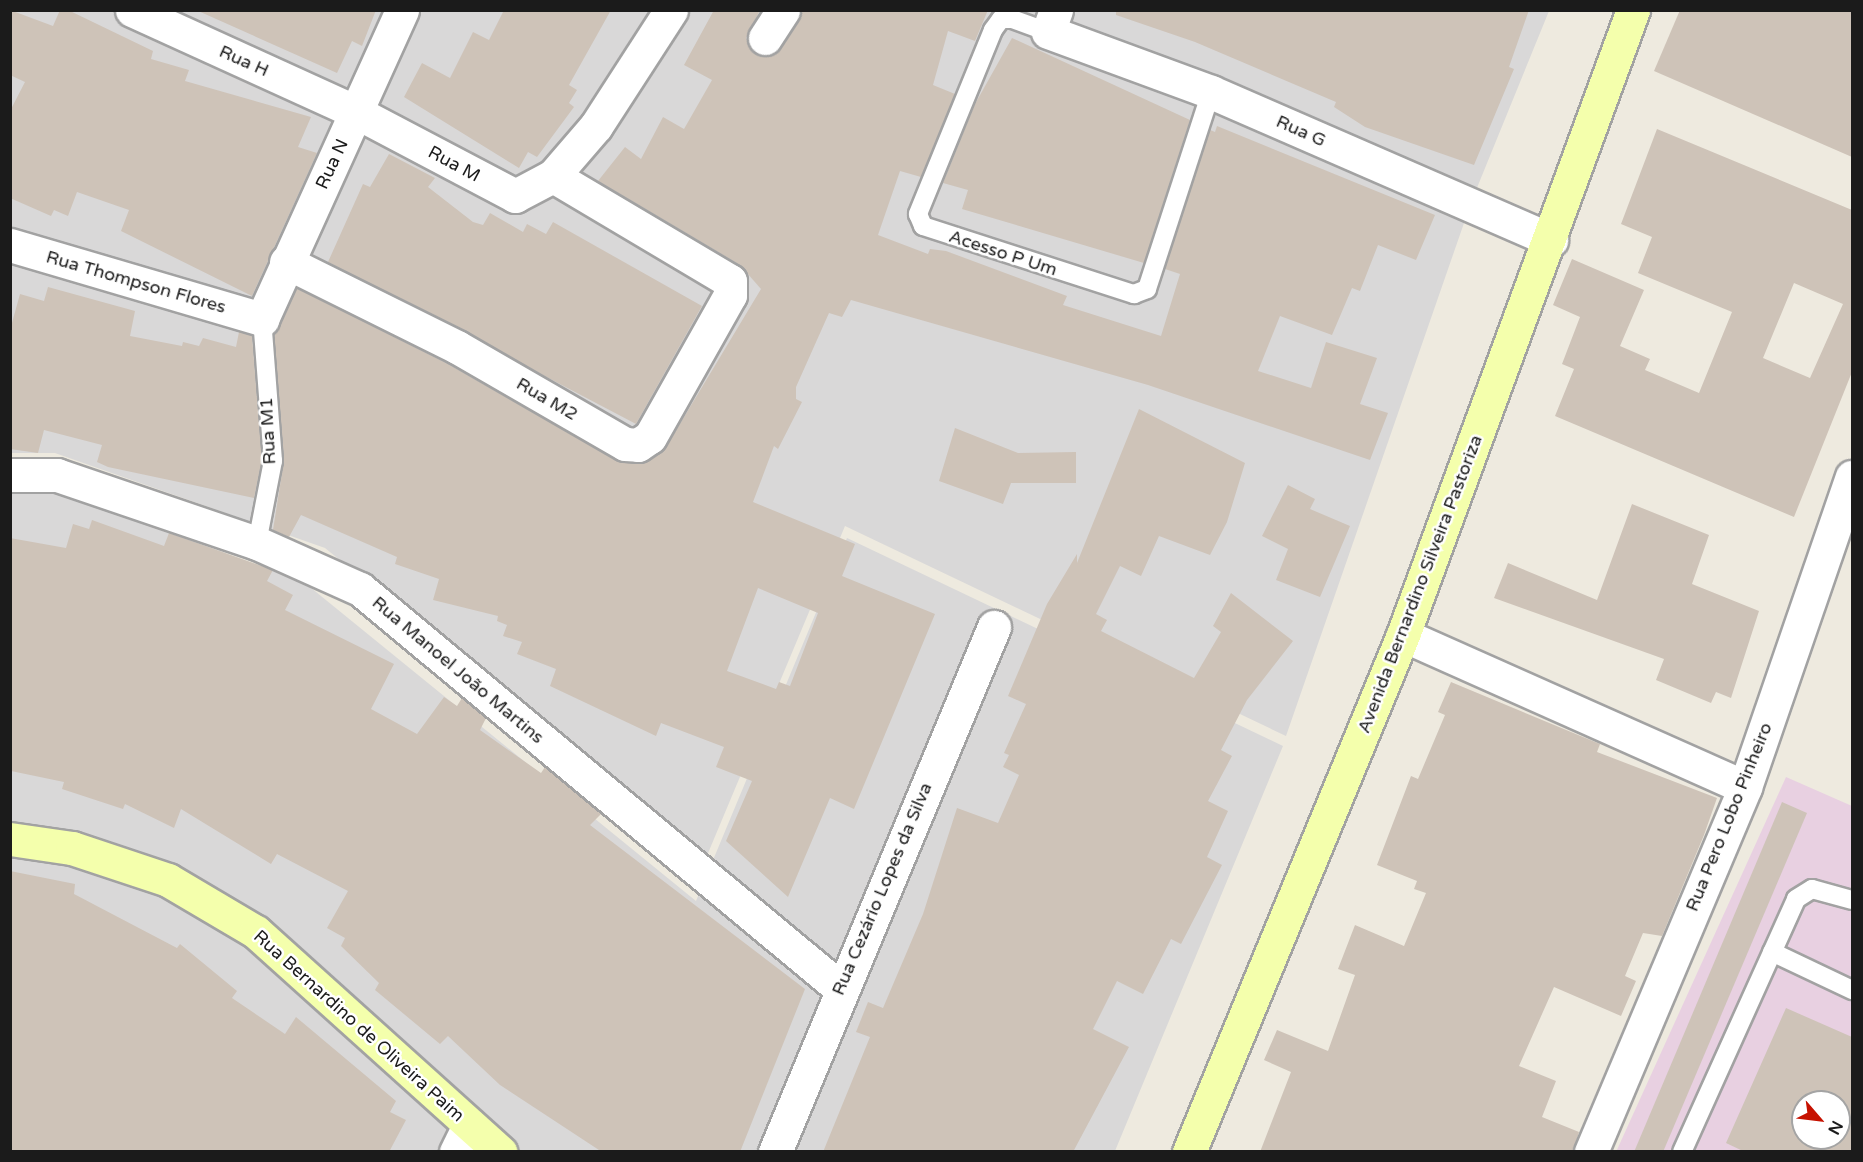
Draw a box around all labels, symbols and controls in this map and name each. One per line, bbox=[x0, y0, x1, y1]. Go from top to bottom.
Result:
street label: Rua H bbox=[216, 41, 272, 81]
street label: Rua G bbox=[1273, 111, 1329, 151]
street label: Rua N bbox=[311, 135, 353, 193]
street label: Rua M bbox=[424, 141, 484, 187]
street label: Acesso P Um bbox=[946, 225, 1060, 281]
street label: Rua Thompson Flores bbox=[44, 246, 228, 318]
street label: Rua M2 bbox=[512, 373, 582, 425]
street label: Rua M1 bbox=[255, 397, 281, 465]
street label: Avenida Bernardino Silveira Pastoriza bbox=[1353, 432, 1487, 736]
street label: Rua Manoel João Martins bbox=[368, 592, 548, 748]
street label: Rua Pero Lobo Pinheiro bbox=[1681, 719, 1777, 915]
street label: Rua Cezário Lopes da Silva bbox=[827, 779, 937, 999]
street label: Rua Bernardino de Oliveira Paim bbox=[249, 926, 469, 1126]
north arrow bbox=[1791, 1090, 1851, 1150]
text: N bbox=[1823, 1117, 1847, 1138]

